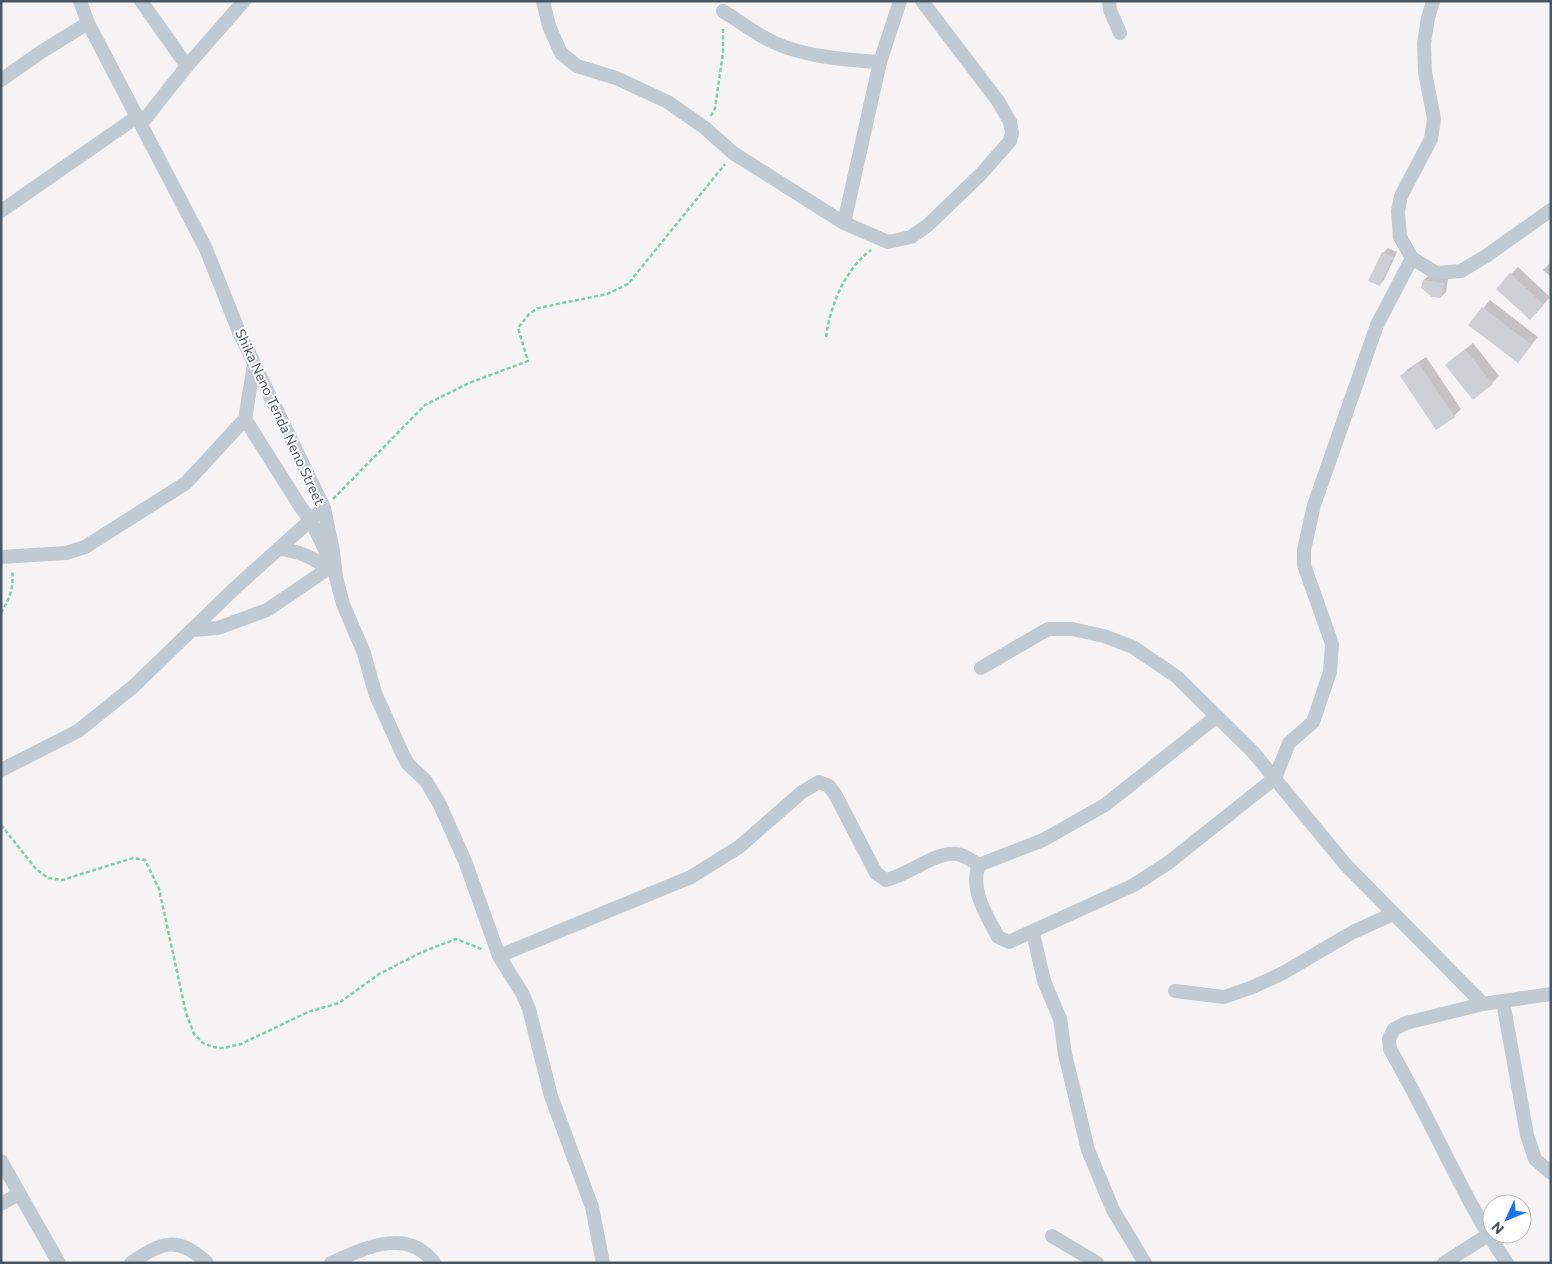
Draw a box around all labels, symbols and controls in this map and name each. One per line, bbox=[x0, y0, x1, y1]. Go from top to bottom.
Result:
street label: Shika Neno Tenda Neno Street bbox=[232, 326, 329, 508]
north arrow bbox=[1482, 1194, 1532, 1244]
text: N bbox=[1488, 1219, 1507, 1238]

